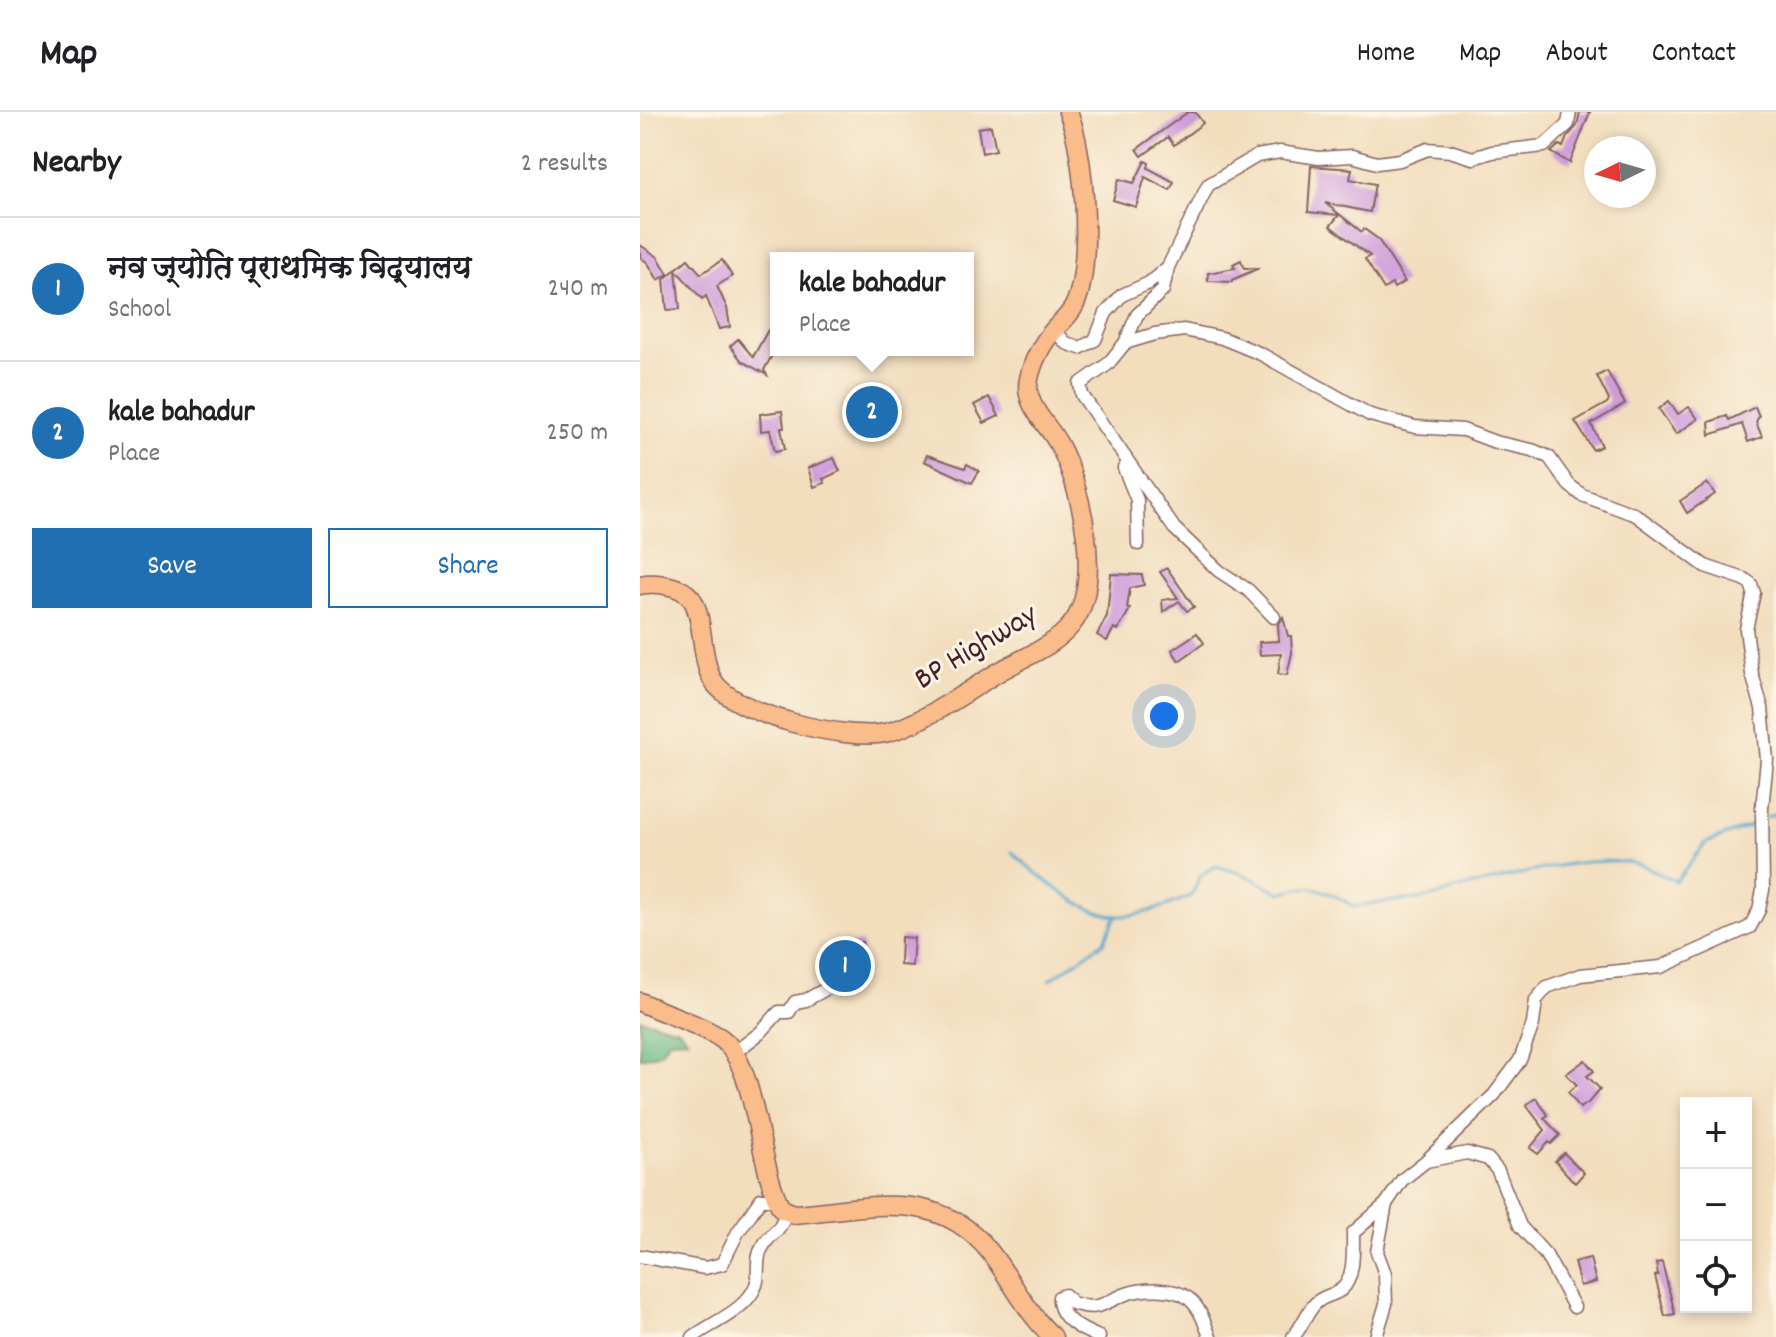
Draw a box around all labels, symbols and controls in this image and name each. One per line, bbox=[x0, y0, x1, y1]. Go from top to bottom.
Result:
text: Map bbox=[40, 28, 98, 83]
text: Home bbox=[1357, 35, 1415, 75]
text: Map bbox=[1459, 35, 1501, 75]
text: About bbox=[1545, 35, 1608, 75]
text: Contact bbox=[1652, 35, 1736, 75]
north arrow bbox=[1584, 136, 1656, 208]
text: Nearby bbox=[32, 140, 121, 189]
text: 2 results bbox=[521, 146, 608, 183]
text: नव ज्योति प्राथमिक विद्यालय bbox=[108, 249, 471, 292]
popup bbox=[770, 252, 974, 356]
text: kale bahadur bbox=[799, 264, 945, 307]
text: 1 bbox=[55, 271, 61, 308]
text: 240 m bbox=[548, 271, 608, 308]
text: School bbox=[108, 292, 171, 329]
text: Place bbox=[799, 307, 851, 344]
pin: 2 bbox=[846, 382, 898, 442]
text: kale bahadur bbox=[108, 393, 255, 436]
text: 2 bbox=[52, 415, 64, 452]
text: 250 m bbox=[547, 415, 608, 452]
text: Place bbox=[108, 436, 160, 473]
button: Save bbox=[32, 528, 312, 608]
button: Share bbox=[328, 528, 608, 608]
street label: BP Highway bbox=[907, 594, 1048, 704]
your location bbox=[1144, 696, 1184, 736]
pin: 1 bbox=[819, 936, 871, 996]
map controls bbox=[1680, 1097, 1752, 1313]
button: + bbox=[1680, 1097, 1752, 1169]
button: − bbox=[1680, 1169, 1752, 1241]
button: locate bbox=[1680, 1241, 1752, 1313]

